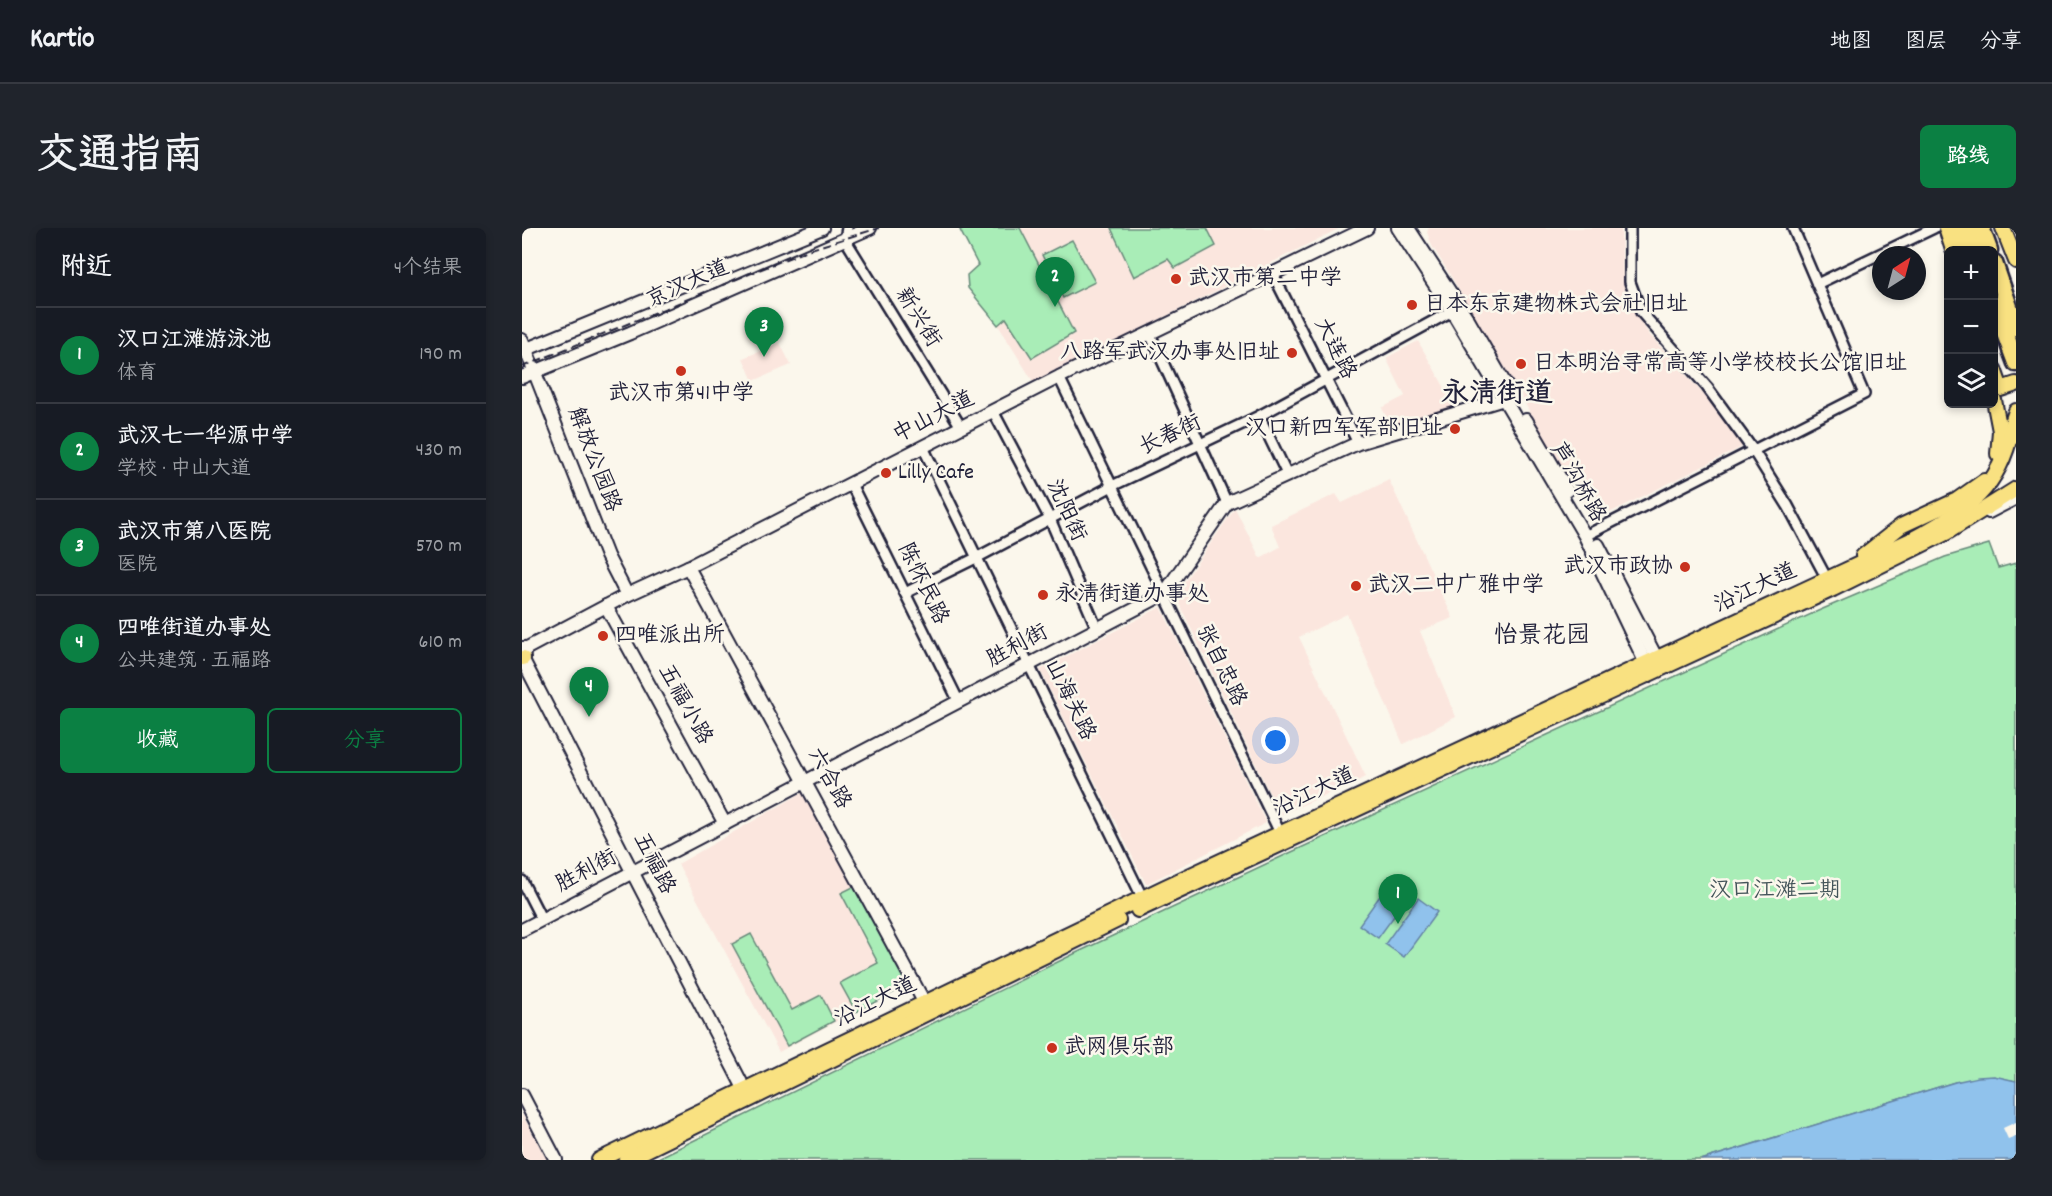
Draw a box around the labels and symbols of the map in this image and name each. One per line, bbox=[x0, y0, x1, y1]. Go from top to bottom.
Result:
north arrow bbox=[1872, 246, 1926, 300]
street label: 京汉大道 bbox=[641, 253, 735, 317]
pin: 2 bbox=[1036, 257, 1074, 307]
place label: 武汉市第二中学 bbox=[1188, 264, 1342, 295]
marker: 武汉市第二中学 bbox=[1169, 272, 1183, 286]
street label: 新兴街 bbox=[886, 282, 948, 354]
place label: 日本东京建物株式会社旧址 bbox=[1424, 290, 1688, 321]
marker: 日本东京建物株式会社旧址 bbox=[1405, 298, 1419, 312]
pin: 3 bbox=[744, 308, 784, 357]
street label: 大连路 bbox=[1305, 313, 1363, 385]
place label: 八路军武汉办事处旧址 bbox=[1060, 338, 1280, 369]
marker: 八路军武汉办事处旧址 bbox=[1285, 346, 1299, 360]
place label: 日本明治寻常高等小学校校长公馆旧址 bbox=[1533, 349, 1907, 380]
marker: 日本明治寻常高等小学校校长公馆旧址 bbox=[1514, 357, 1528, 371]
marker: 武汉市第41中学 bbox=[674, 364, 688, 378]
district label: 永清街道 bbox=[1441, 376, 1553, 416]
place label: 武汉市第41中学 bbox=[608, 379, 754, 410]
street label: 中山大道 bbox=[888, 384, 980, 452]
street label: 解放公园路 bbox=[559, 403, 627, 517]
street label: 长春街 bbox=[1135, 408, 1207, 464]
place label: 汉口新四军军部旧址 bbox=[1245, 414, 1443, 445]
marker: 汉口新四军军部旧址 bbox=[1448, 422, 1462, 436]
street label: 芦沟桥路 bbox=[1542, 437, 1612, 529]
place label: Lilly Cafe bbox=[898, 458, 974, 489]
marker: Lilly Cafe bbox=[879, 466, 893, 480]
street label: 沈阳街 bbox=[1037, 475, 1093, 547]
street label: 陈怀民路 bbox=[889, 538, 955, 630]
place label: 武汉市政协 bbox=[1563, 552, 1673, 583]
street label: 沿江大道 bbox=[1710, 556, 1802, 622]
marker: 武汉市政协 bbox=[1678, 560, 1692, 574]
place label: 武汉二中广雅中学 bbox=[1368, 571, 1544, 602]
marker: 武汉二中广雅中学 bbox=[1349, 579, 1363, 593]
place label: 永清街道办事处 bbox=[1055, 580, 1209, 611]
marker: 永清街道办事处 bbox=[1036, 588, 1050, 602]
street label: 胜利街 bbox=[982, 618, 1054, 676]
street label: 张自忠路 bbox=[1187, 620, 1253, 712]
district label: 怡景花园 bbox=[1494, 620, 1590, 654]
place label: 四唯派出所 bbox=[615, 621, 725, 652]
marker: 四唯派出所 bbox=[596, 629, 610, 643]
street label: 山海关路 bbox=[1036, 654, 1102, 746]
street label: 五福小路 bbox=[649, 659, 719, 751]
pin: 4 bbox=[570, 668, 608, 717]
your location bbox=[1261, 726, 1290, 755]
street label: 六合路 bbox=[798, 743, 858, 815]
street label: 沿江大道 bbox=[1269, 760, 1361, 826]
street label: 五福路 bbox=[624, 828, 682, 900]
street label: 胜利街 bbox=[551, 843, 623, 901]
pin: 1 bbox=[1378, 874, 1418, 924]
park label: 汉口江滩二期 bbox=[1709, 876, 1841, 907]
street label: 沿江大道 bbox=[830, 970, 922, 1036]
place label: 武网俱乐部 bbox=[1064, 1033, 1174, 1064]
marker: 武网俱乐部 bbox=[1045, 1041, 1059, 1055]

